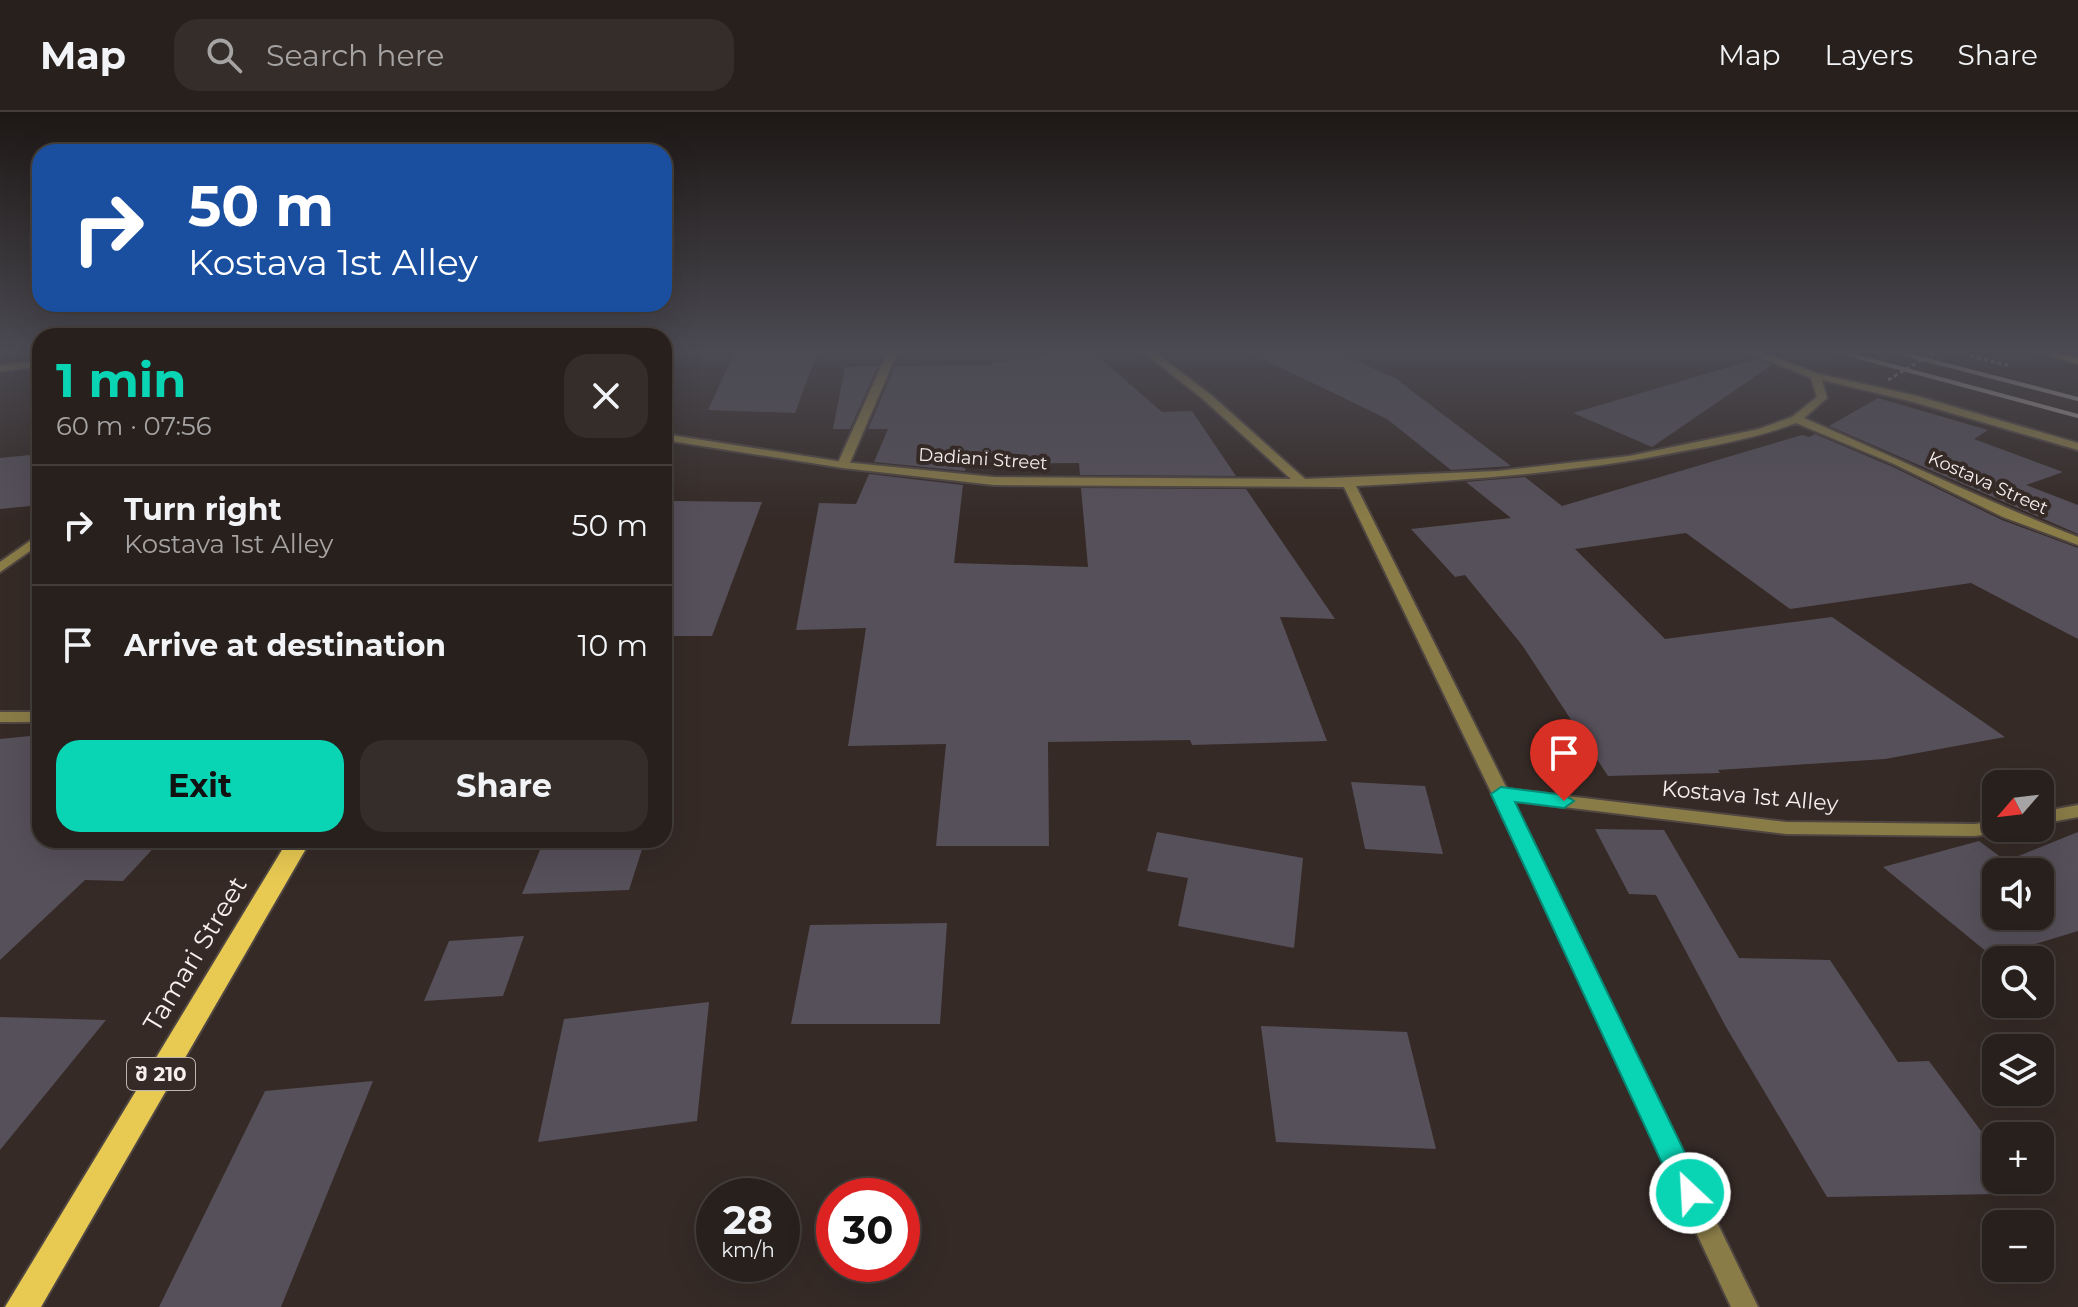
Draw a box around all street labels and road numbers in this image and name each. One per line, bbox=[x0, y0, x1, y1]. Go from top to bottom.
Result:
street label: Dadiani Street bbox=[918, 444, 1048, 474]
street label: Kostava Street bbox=[1925, 447, 2051, 519]
street label: Kostava 1st Alley bbox=[1661, 775, 1840, 817]
street label: Tamari Street bbox=[136, 871, 254, 1037]
road number: შ 210 bbox=[127, 1058, 195, 1090]

